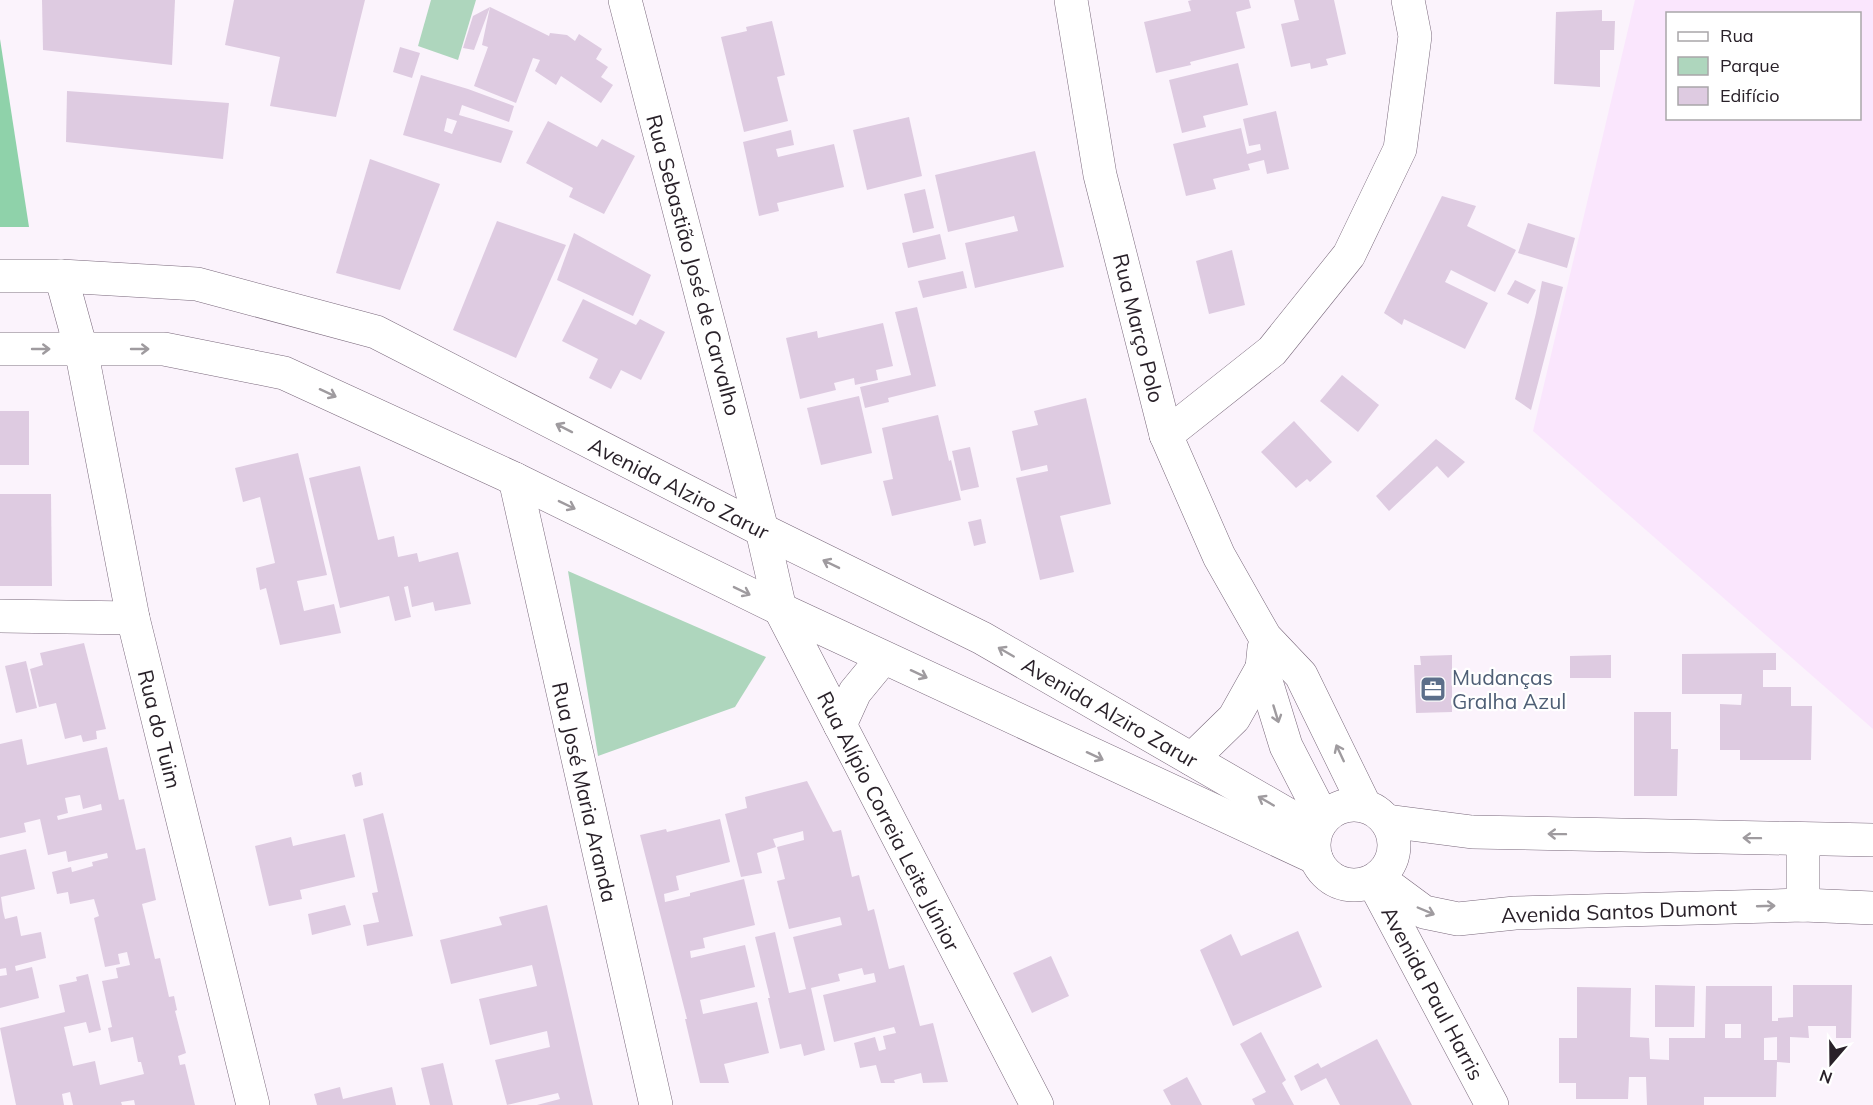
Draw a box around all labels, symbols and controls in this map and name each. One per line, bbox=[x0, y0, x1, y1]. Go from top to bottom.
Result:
legend bbox=[1666, 12, 1861, 120]
text: Rua bbox=[1720, 24, 1754, 47]
text: Parque bbox=[1720, 54, 1779, 77]
text: Edifício bbox=[1720, 84, 1779, 107]
street label: Rua Sebastião José de Carvalho bbox=[641, 112, 747, 418]
street label: Rua Março Polo bbox=[1108, 251, 1170, 405]
one-way arrow bbox=[30, 343, 50, 355]
one-way arrow bbox=[129, 343, 149, 355]
one-way arrow bbox=[318, 388, 336, 399]
one-way arrow bbox=[555, 422, 573, 434]
street label: Avenida Alziro Zarur bbox=[585, 431, 774, 545]
one-way arrow bbox=[558, 499, 576, 511]
one-way arrow bbox=[823, 558, 841, 570]
one-way arrow bbox=[733, 586, 751, 597]
one-way arrow bbox=[998, 645, 1015, 657]
street label: Avenida Alziro Zarur bbox=[1017, 651, 1203, 773]
place label: Mudanças Gralha Azul bbox=[1452, 664, 1566, 714]
street label: Rua do Tuim bbox=[133, 667, 187, 791]
one-way arrow bbox=[909, 669, 927, 680]
office icon: Mudanças Gralha Azul bbox=[1418, 674, 1448, 704]
street label: Rua José Maria Aranda bbox=[547, 679, 623, 905]
street label: Rua Alípio Correia Leite Júnior bbox=[812, 687, 966, 956]
one-way arrow bbox=[1271, 704, 1282, 723]
one-way arrow bbox=[1333, 744, 1345, 762]
one-way arrow bbox=[1086, 751, 1104, 763]
one-way arrow bbox=[1258, 795, 1275, 807]
one-way arrow bbox=[1547, 828, 1567, 839]
one-way arrow bbox=[1742, 832, 1762, 844]
street label: Avenida Santos Dumont bbox=[1500, 894, 1738, 928]
one-way arrow bbox=[1755, 900, 1775, 912]
street label: Avenida Paul Harris bbox=[1376, 902, 1490, 1084]
one-way arrow bbox=[1416, 906, 1434, 917]
north arrow bbox=[1801, 1033, 1861, 1093]
text: N bbox=[1817, 1066, 1835, 1089]

